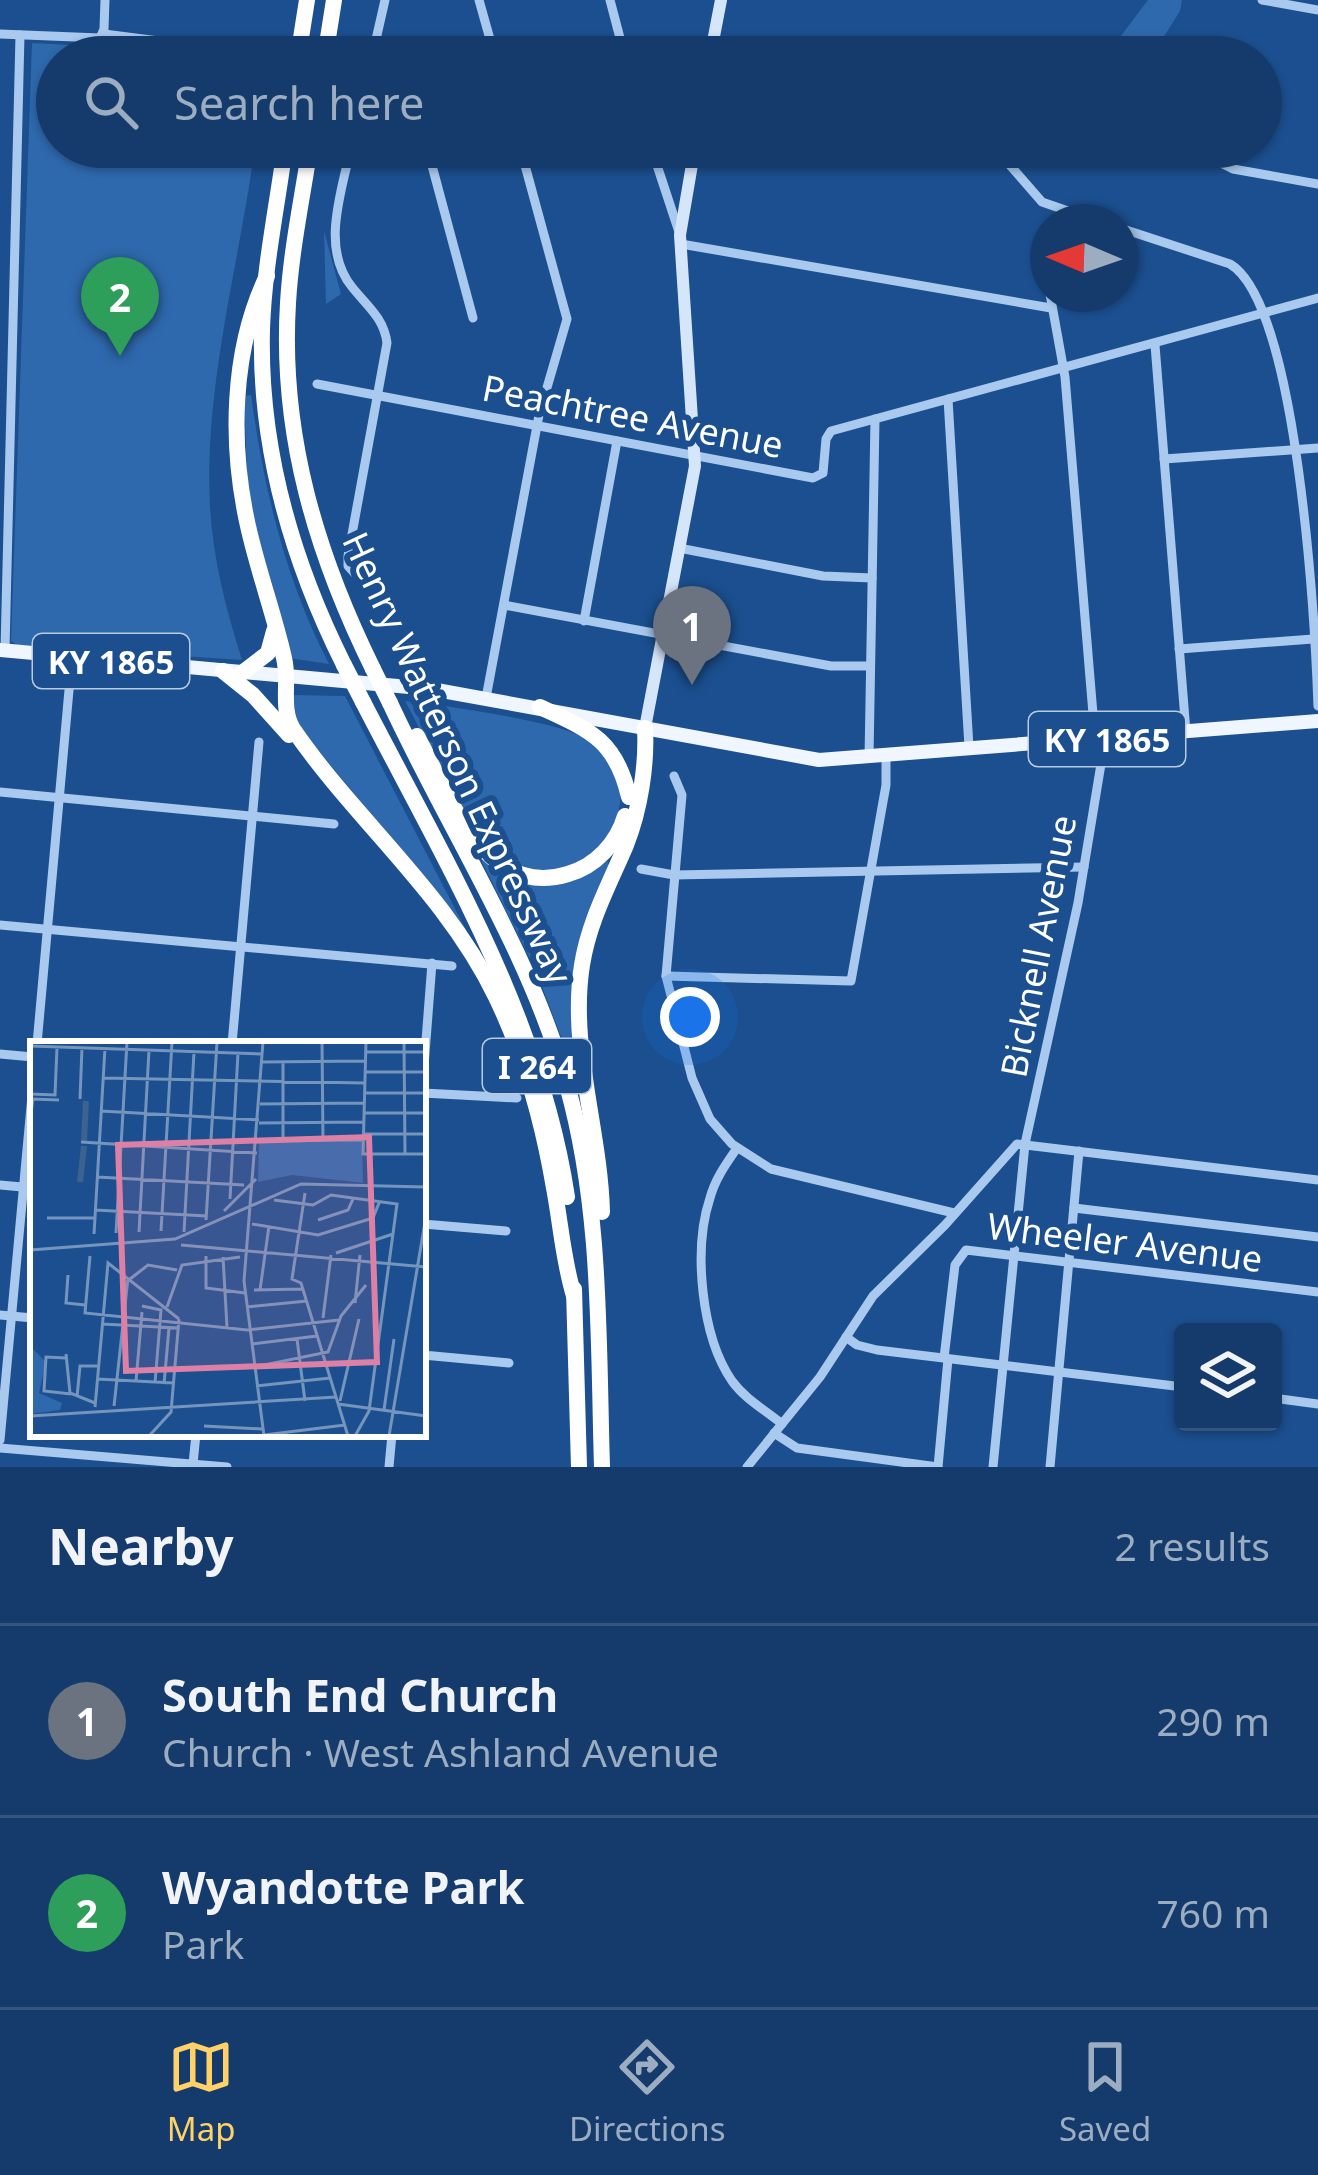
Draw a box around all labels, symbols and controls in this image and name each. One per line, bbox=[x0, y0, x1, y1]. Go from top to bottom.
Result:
search box bbox=[36, 36, 1282, 168]
icon: search bbox=[78, 69, 144, 135]
text: Search here bbox=[174, 72, 424, 133]
north arrow bbox=[1030, 204, 1138, 312]
pin: 2 bbox=[81, 257, 159, 356]
street label: Peachtree Avenue bbox=[478, 363, 788, 469]
street label: Henry Watterson Expressway bbox=[332, 524, 585, 993]
pin: 1 bbox=[653, 586, 731, 685]
road number: KY 1865 bbox=[33, 634, 189, 688]
road number: KY 1865 bbox=[1029, 712, 1185, 766]
street label: Bicknell Avenue bbox=[989, 811, 1087, 1081]
your location bbox=[660, 987, 720, 1047]
road number: I 264 bbox=[483, 1039, 591, 1093]
inset map bbox=[30, 1041, 426, 1437]
street label: Wheeler Avenue bbox=[985, 1201, 1265, 1283]
map controls bbox=[1174, 1323, 1282, 1431]
button: layers bbox=[1174, 1323, 1282, 1431]
text: Nearby bbox=[48, 1510, 234, 1580]
text: 2 results bbox=[1115, 1519, 1270, 1572]
text: South End Church bbox=[162, 1664, 558, 1725]
text: 1 bbox=[76, 1694, 98, 1747]
text: 290 m bbox=[1156, 1694, 1270, 1747]
text: Church · West Ashland Avenue bbox=[162, 1725, 719, 1778]
text: Wyandotte Park bbox=[162, 1856, 525, 1917]
text: 2 bbox=[76, 1886, 98, 1939]
text: 760 m bbox=[1156, 1886, 1270, 1939]
text: Park bbox=[162, 1917, 244, 1970]
tab: Map bbox=[167, 2034, 235, 2151]
tab: Directions bbox=[569, 2034, 726, 2151]
tab: Saved bbox=[1059, 2034, 1151, 2151]

